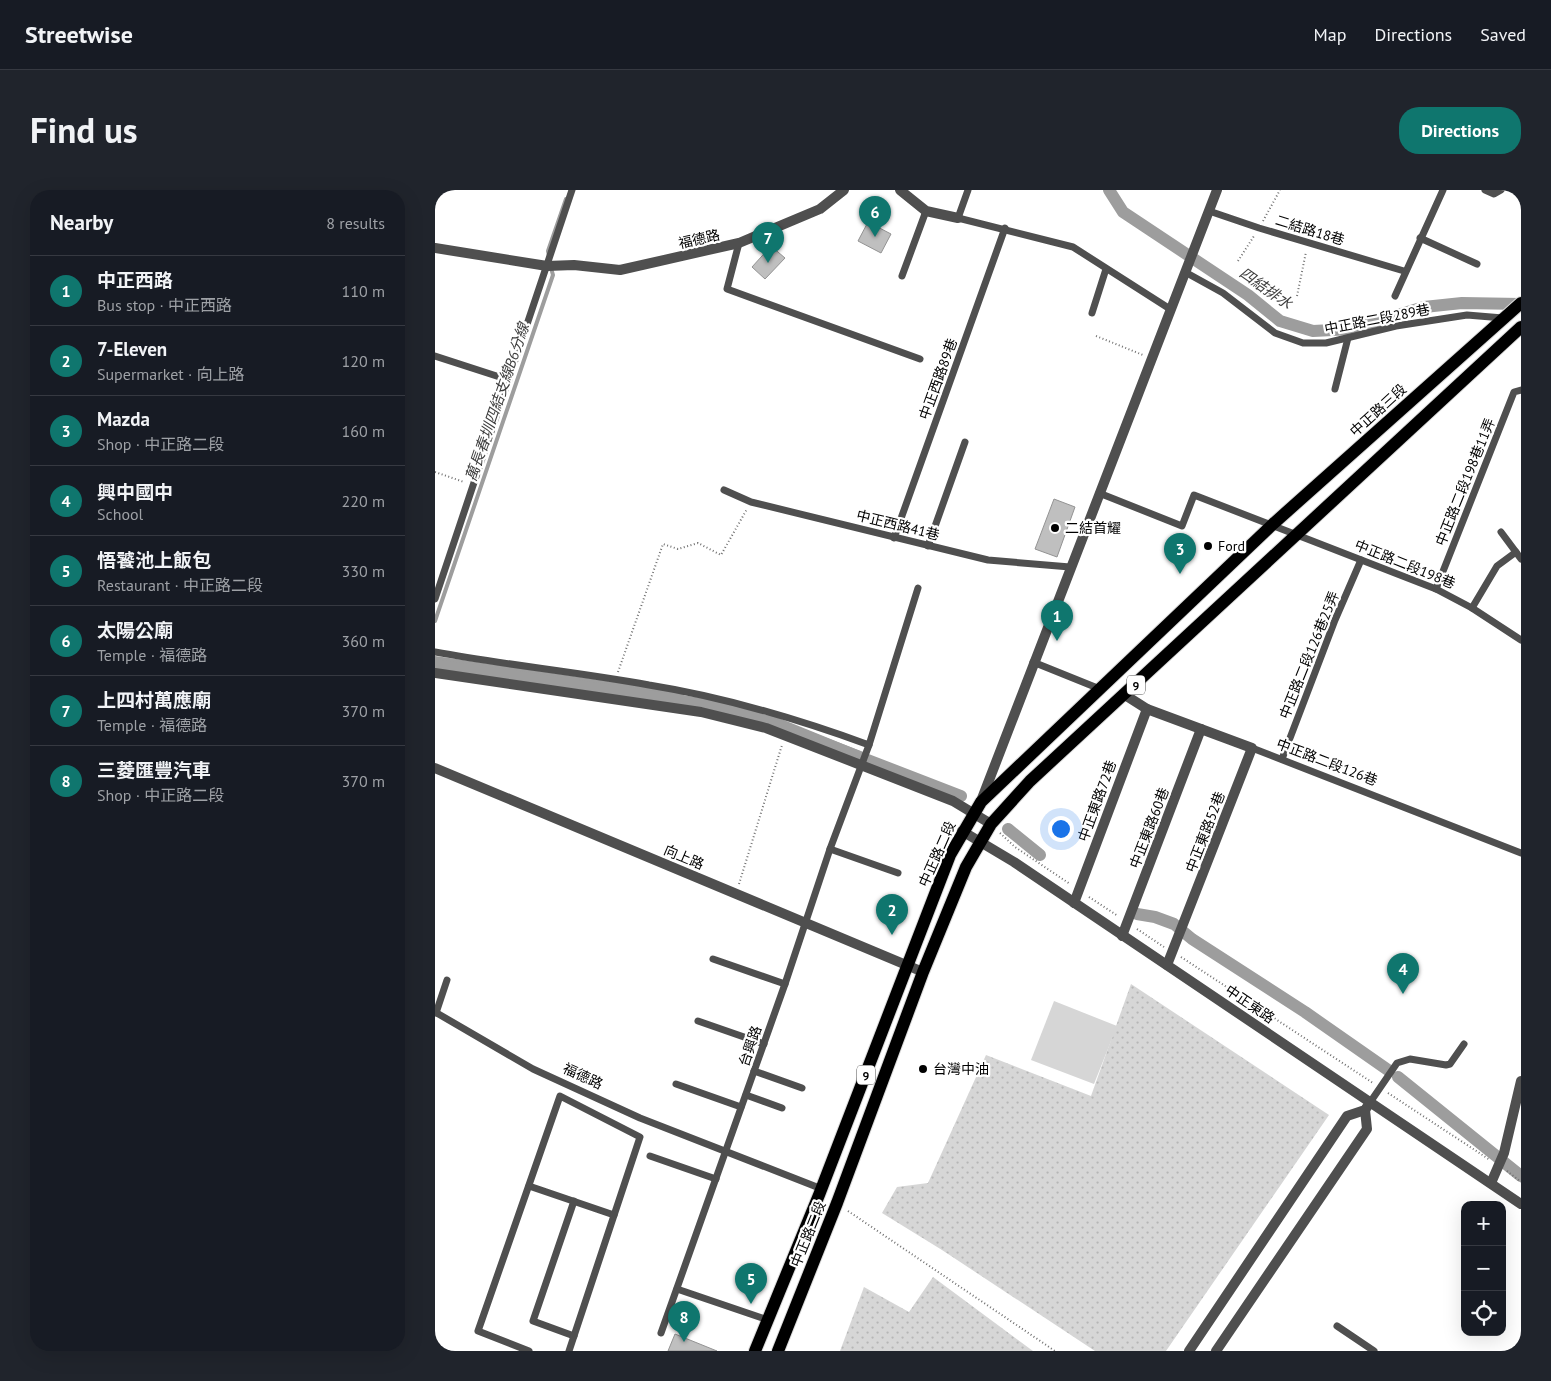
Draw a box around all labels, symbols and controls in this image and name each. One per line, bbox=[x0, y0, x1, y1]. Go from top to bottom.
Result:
text: Streetwise bbox=[25, 19, 133, 50]
text: Map bbox=[1314, 23, 1346, 46]
text: Directions bbox=[1374, 23, 1452, 46]
text: Saved bbox=[1480, 23, 1526, 46]
text: Find us bbox=[30, 107, 138, 153]
button: Directions bbox=[1399, 107, 1521, 154]
pin: 6 bbox=[859, 196, 891, 237]
text: Nearby bbox=[50, 209, 113, 236]
street label: 二結路18巷 bbox=[1273, 211, 1347, 249]
text: 8 results bbox=[326, 213, 385, 233]
pin: 7 bbox=[752, 222, 784, 263]
street label: 福德路 bbox=[677, 226, 721, 252]
water label: 四結排水 bbox=[1236, 263, 1297, 314]
text: 中正西路 bbox=[97, 268, 173, 292]
text: 1 bbox=[61, 281, 71, 301]
text: 110 m bbox=[342, 281, 385, 301]
text: Bus stop · 中正西路 bbox=[97, 295, 232, 315]
street label: 中正路二段289巷 bbox=[1323, 300, 1431, 338]
water label: 萬長春圳四結支線B6分線 bbox=[461, 318, 534, 484]
street label: 中正西路89巷 bbox=[915, 336, 961, 422]
text: 7-Eleven bbox=[97, 337, 167, 361]
text: 2 bbox=[61, 351, 71, 371]
text: 120 m bbox=[342, 351, 385, 371]
text: Supermarket · 向上路 bbox=[97, 364, 245, 384]
street label: 中正路三段 bbox=[1346, 380, 1410, 440]
text: Mazda bbox=[97, 407, 150, 431]
street label: 中正路二段198巷11弄 bbox=[1431, 416, 1499, 548]
text: 3 bbox=[61, 421, 71, 441]
text: 160 m bbox=[342, 421, 385, 441]
text: Shop · 中正路二段 bbox=[97, 434, 224, 454]
text: 興中國中 bbox=[97, 480, 173, 504]
text: 4 bbox=[61, 491, 71, 511]
text: 220 m bbox=[342, 491, 385, 511]
text: School bbox=[97, 504, 143, 524]
street label: 中正西路41巷 bbox=[854, 506, 942, 544]
place label: 二結首耀 bbox=[1065, 519, 1121, 537]
marker: 二結首耀 bbox=[1049, 522, 1061, 534]
pin: 3 bbox=[1164, 533, 1196, 574]
street label: 中正路二段198巷 bbox=[1352, 536, 1458, 592]
place label: Ford bbox=[1218, 537, 1245, 555]
marker: Ford bbox=[1202, 540, 1214, 552]
text: 悟饕池上飯包 bbox=[97, 548, 211, 572]
text: 5 bbox=[61, 561, 71, 581]
text: 330 m bbox=[342, 561, 385, 581]
text: Restaurant · 中正路二段 bbox=[97, 575, 263, 595]
street label: 中正路二段126巷25弄 bbox=[1275, 589, 1343, 721]
pin: 1 bbox=[1041, 600, 1073, 641]
text: 太陽公廟 bbox=[97, 618, 173, 642]
text: 6 bbox=[61, 631, 71, 651]
text: 360 m bbox=[342, 631, 385, 651]
text: Temple · 福德路 bbox=[97, 645, 207, 665]
road number: 9 bbox=[1127, 676, 1145, 694]
text: 上四村萬應廟 bbox=[97, 688, 211, 712]
text: 7 bbox=[61, 701, 71, 721]
text: 370 m bbox=[342, 701, 385, 721]
text: Temple · 福德路 bbox=[97, 715, 207, 735]
street label: 中正路二段126巷 bbox=[1274, 734, 1380, 790]
text: 三菱匯豐汽車 bbox=[97, 758, 211, 782]
street label: 中正東路72巷 bbox=[1074, 758, 1120, 844]
text: 8 bbox=[61, 771, 71, 791]
text: 370 m bbox=[342, 771, 385, 791]
text: Shop · 中正路二段 bbox=[97, 785, 224, 805]
street label: 中正東路60巷 bbox=[1125, 785, 1173, 871]
street label: 中正東路52巷 bbox=[1181, 789, 1229, 875]
your location bbox=[1048, 816, 1074, 842]
street label: 中正路二段 bbox=[915, 818, 959, 890]
street label: 向上路 bbox=[661, 841, 707, 873]
pin: 2 bbox=[876, 894, 908, 935]
pin: 4 bbox=[1387, 953, 1419, 994]
street label: 中正東路 bbox=[1222, 981, 1278, 1027]
street label: 台興路 bbox=[735, 1023, 765, 1069]
street label: 福德路 bbox=[560, 1059, 606, 1093]
place label: 台灣中油 bbox=[933, 1060, 989, 1078]
marker: 台灣中油 bbox=[917, 1063, 929, 1075]
road number: 9 bbox=[857, 1066, 875, 1084]
street label: 中正路二段 bbox=[787, 1198, 829, 1270]
map controls bbox=[1461, 1201, 1506, 1336]
button: + bbox=[1461, 1201, 1506, 1246]
button: − bbox=[1461, 1246, 1506, 1291]
pin: 5 bbox=[735, 1263, 767, 1304]
button: locate bbox=[1461, 1291, 1506, 1336]
pin: 8 bbox=[668, 1301, 700, 1342]

